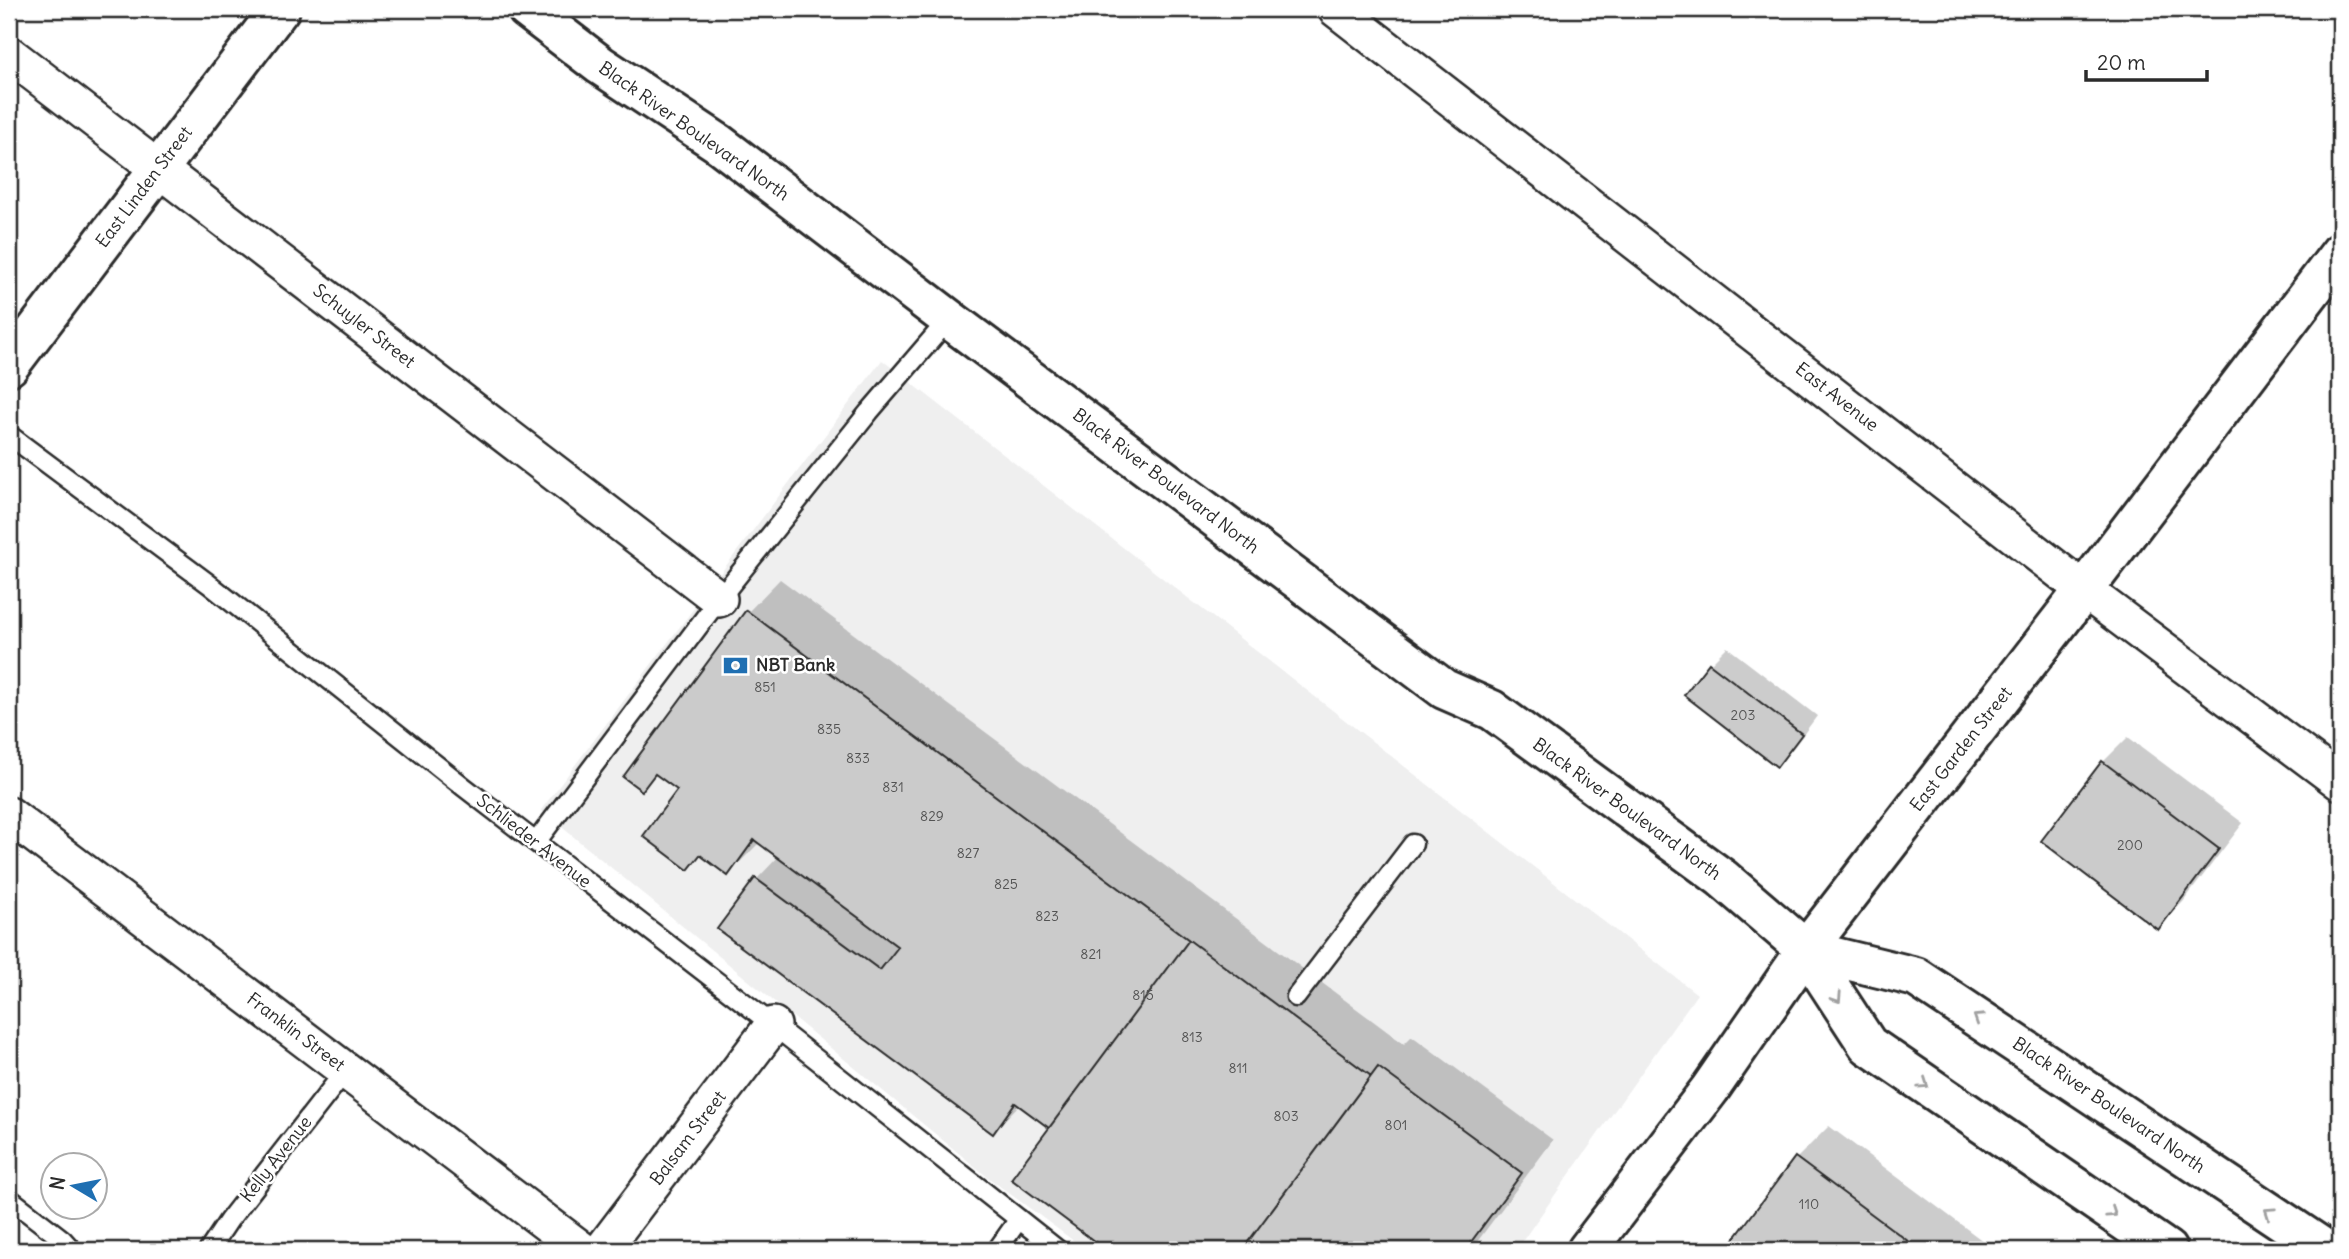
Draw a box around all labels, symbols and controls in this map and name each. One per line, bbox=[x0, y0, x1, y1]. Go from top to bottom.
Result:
scale bar bbox=[2086, 38, 2207, 82]
text: 20 m bbox=[2097, 49, 2146, 76]
street label: Black River Boulevard North bbox=[595, 56, 794, 205]
street label: East Linden Street bbox=[90, 121, 197, 252]
street label: Schuyler Street bbox=[309, 279, 420, 373]
street label: East Avenue bbox=[1791, 357, 1884, 436]
street label: Black River Boulevard North bbox=[1069, 403, 1264, 558]
bank icon: NBT Bank bbox=[722, 651, 750, 679]
place label: NBT Bank bbox=[756, 653, 835, 676]
house number: 851 bbox=[754, 678, 776, 696]
street label: East Garden Street bbox=[1905, 682, 2017, 816]
house number: 203 bbox=[1731, 706, 1755, 724]
house number: 835 bbox=[817, 720, 841, 738]
street label: Black River Boulevard North bbox=[1529, 732, 1726, 885]
house number: 833 bbox=[846, 749, 870, 767]
house number: 831 bbox=[882, 778, 904, 796]
street label: Schlieder Avenue bbox=[472, 789, 596, 893]
house number: 829 bbox=[920, 807, 944, 825]
house number: 200 bbox=[2117, 836, 2143, 854]
house number: 827 bbox=[957, 844, 979, 862]
house number: 825 bbox=[994, 875, 1018, 893]
house number: 823 bbox=[1035, 907, 1059, 925]
house number: 821 bbox=[1080, 945, 1102, 963]
house number: 815 bbox=[1132, 986, 1154, 1004]
street label: Franklin Street bbox=[243, 987, 350, 1076]
one-way arrow bbox=[1829, 990, 1842, 1003]
one-way arrow bbox=[1973, 1013, 1986, 1026]
house number: 813 bbox=[1181, 1028, 1203, 1046]
street label: Black River Boulevard North bbox=[2009, 1031, 2210, 1178]
house number: 811 bbox=[1228, 1059, 1248, 1077]
one-way arrow bbox=[1916, 1076, 1929, 1088]
street label: Balsam Street bbox=[645, 1086, 731, 1190]
house number: 803 bbox=[1273, 1107, 1299, 1125]
street label: Kelly Avenue bbox=[235, 1111, 316, 1206]
house number: 801 bbox=[1385, 1116, 1407, 1134]
north arrow bbox=[38, 1150, 108, 1220]
text: N bbox=[44, 1174, 70, 1192]
house number: 110 bbox=[1799, 1195, 1819, 1213]
one-way arrow bbox=[2104, 1205, 2117, 1217]
one-way arrow bbox=[2264, 1208, 2277, 1220]

